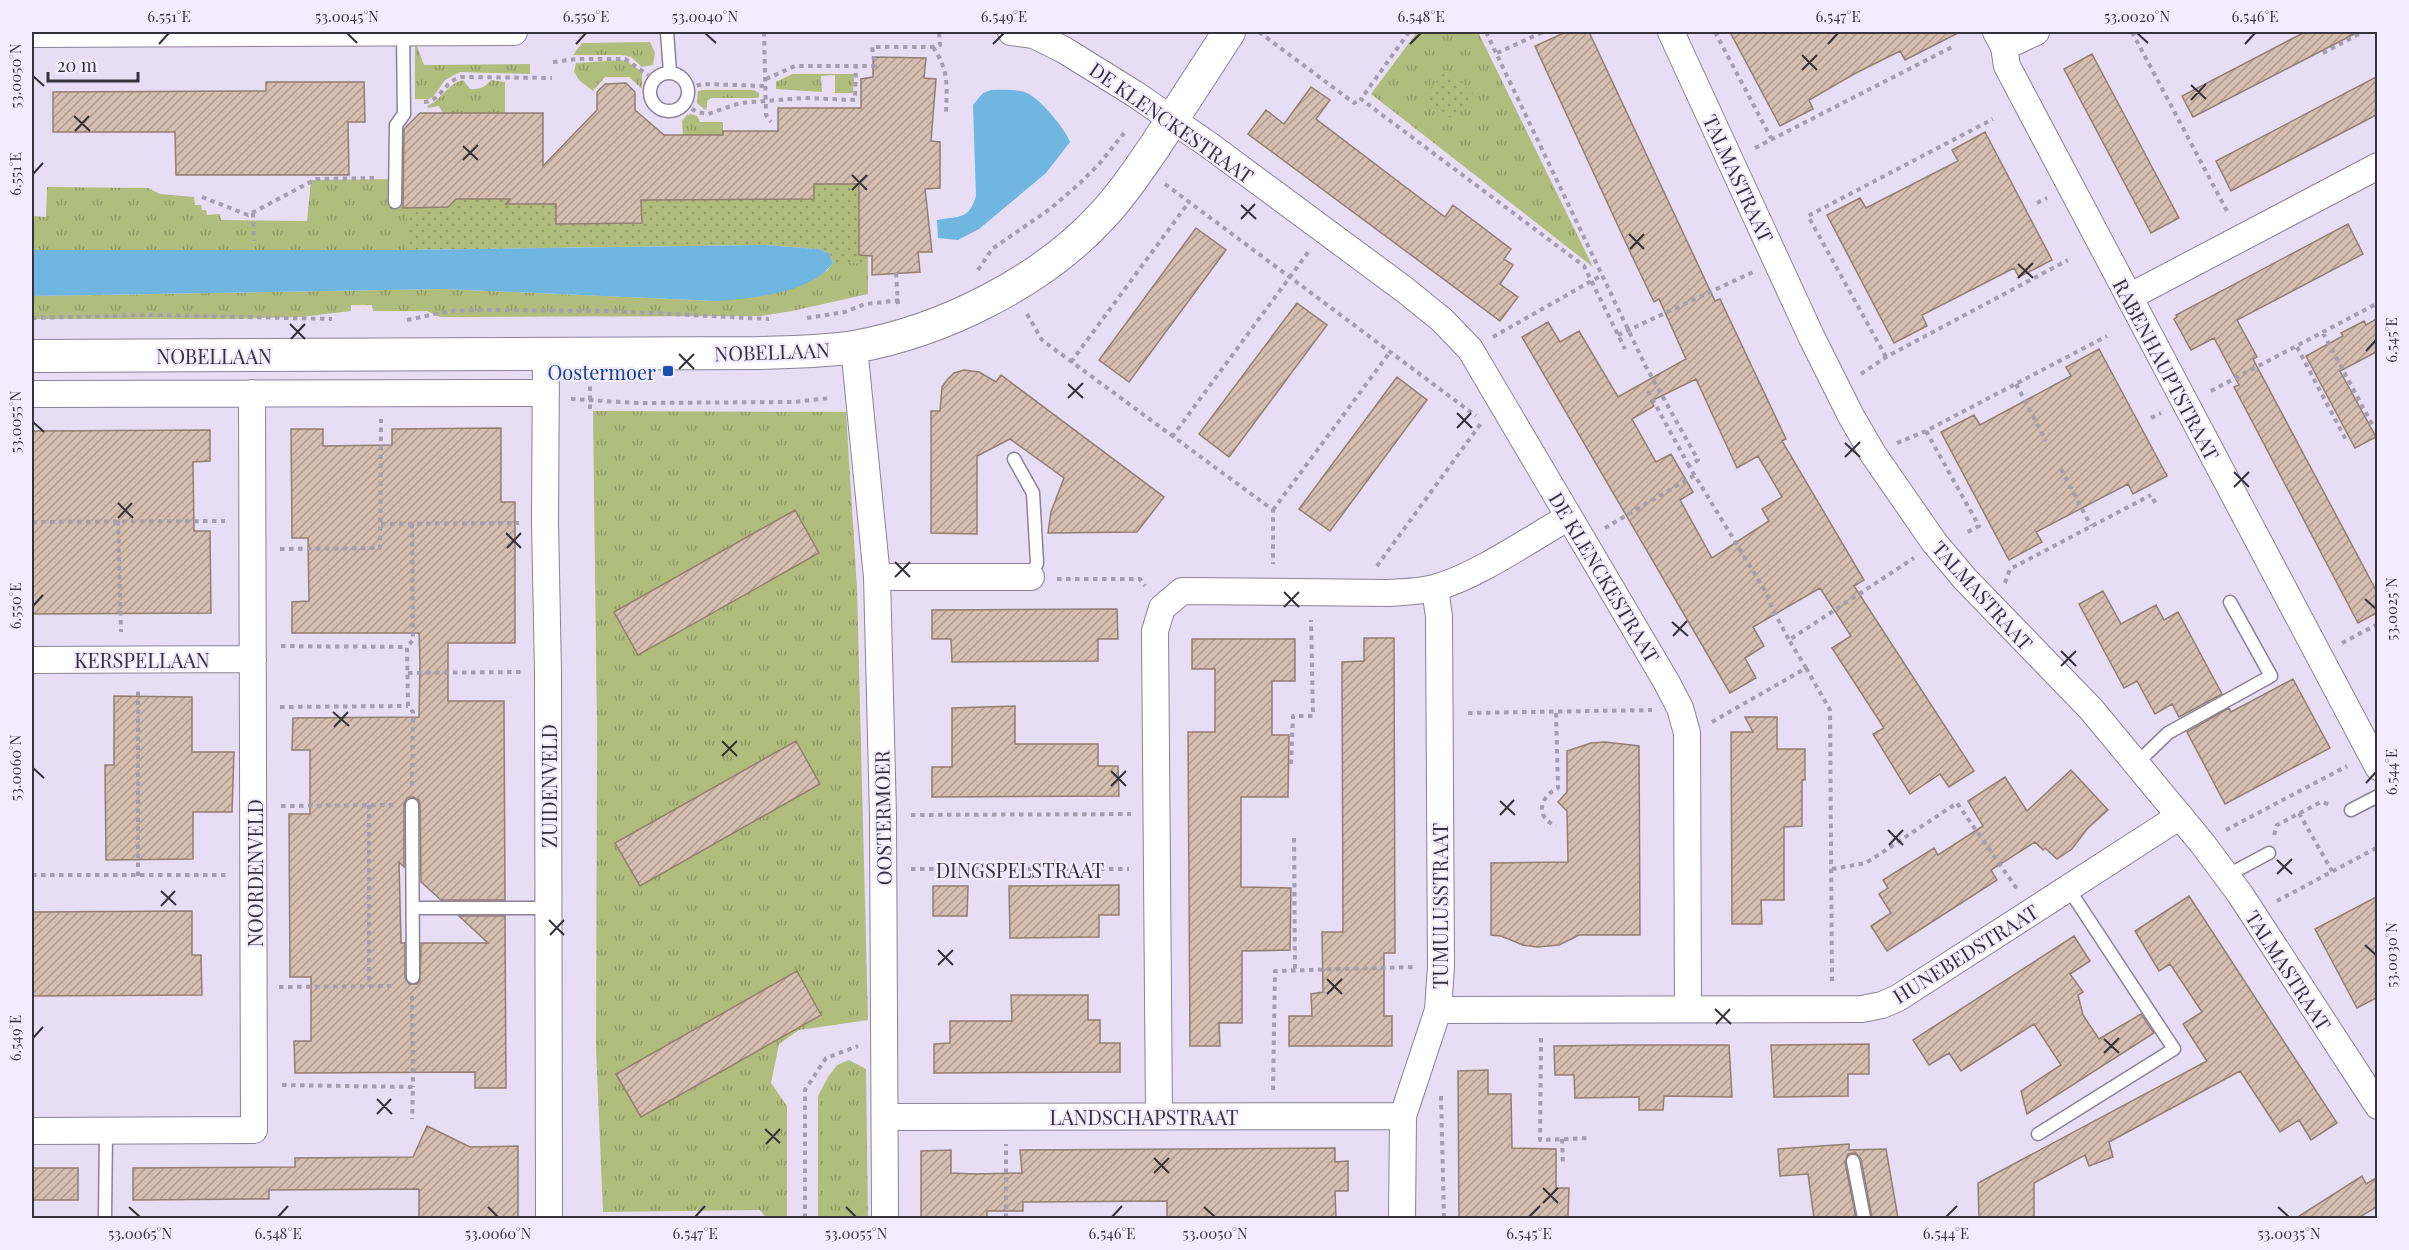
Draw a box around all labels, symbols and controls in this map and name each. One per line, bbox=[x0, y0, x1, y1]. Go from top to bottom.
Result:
text: 6.551°E bbox=[147, 6, 191, 26]
text: 53.0045°N bbox=[315, 6, 379, 26]
text: 6.550°E bbox=[563, 6, 609, 26]
text: 53.0040°N bbox=[672, 6, 739, 26]
text: 6.549°E bbox=[981, 6, 1027, 26]
text: 6.548°E bbox=[1397, 6, 1445, 26]
text: 6.547°E bbox=[1815, 6, 1861, 26]
text: 53.0020°N bbox=[2104, 6, 2170, 26]
text: 6.546°E bbox=[2232, 6, 2278, 26]
text: 53.0050°N bbox=[5, 43, 25, 109]
scale bar bbox=[48, 45, 138, 83]
text: 20 m bbox=[57, 53, 97, 77]
street label: DE KLENCKESTRAAT bbox=[1085, 55, 1259, 189]
street label: TALMASTRAAT bbox=[1698, 110, 1780, 246]
text: 6.551°E bbox=[5, 152, 25, 196]
street label: RABENHAUPTSTRAAT bbox=[2108, 273, 2226, 465]
text: 6.545°E bbox=[2381, 317, 2401, 363]
street label: NOBELLAAN bbox=[714, 335, 830, 367]
street label: NOBELLAAN bbox=[156, 342, 272, 369]
place label: Oostermoer bbox=[547, 358, 656, 385]
marker: Oostermoer bbox=[661, 364, 675, 378]
text: 53.0055°N bbox=[5, 390, 25, 453]
street label: DE KLENCKESTRAAT bbox=[1543, 487, 1667, 667]
street label: TALMASTRAAT bbox=[1927, 535, 2039, 655]
text: 53.0025°N bbox=[2381, 577, 2401, 641]
text: 6.550°E bbox=[5, 583, 25, 629]
street label: KERSPELLAAN bbox=[74, 646, 210, 673]
street label: ZUIDENVELD bbox=[535, 724, 562, 848]
text: 53.0060°N bbox=[5, 734, 25, 801]
street label: OOSTERMOER bbox=[867, 749, 897, 886]
text: 6.544°E bbox=[2381, 749, 2401, 795]
street label: NOORDENVELD bbox=[241, 799, 268, 947]
street label: TUMULUSSTRAAT bbox=[1426, 823, 1453, 989]
street label: DINGSPELSTRAAT bbox=[936, 856, 1104, 883]
street label: HUNEBEDSTRAAT bbox=[1887, 897, 2043, 1009]
street label: TALMASTRAAT bbox=[2240, 905, 2338, 1035]
text: 53.0030°N bbox=[2381, 922, 2401, 988]
text: 6.549°E bbox=[5, 1015, 25, 1061]
street label: LANDSCHAPSTRAAT bbox=[1050, 1103, 1238, 1130]
text: 53.0065°N bbox=[108, 1223, 173, 1243]
text: 6.548°E bbox=[254, 1223, 302, 1243]
text: 53.0060°N bbox=[465, 1223, 532, 1243]
text: 6.547°E bbox=[672, 1223, 718, 1243]
text: 53.0055°N bbox=[825, 1223, 888, 1243]
text: 6.546°E bbox=[1089, 1223, 1135, 1243]
text: 53.0050°N bbox=[1182, 1223, 1248, 1243]
text: 6.545°E bbox=[1506, 1223, 1552, 1243]
text: 6.544°E bbox=[1923, 1223, 1969, 1243]
text: 53.0035°N bbox=[2257, 1223, 2321, 1243]

